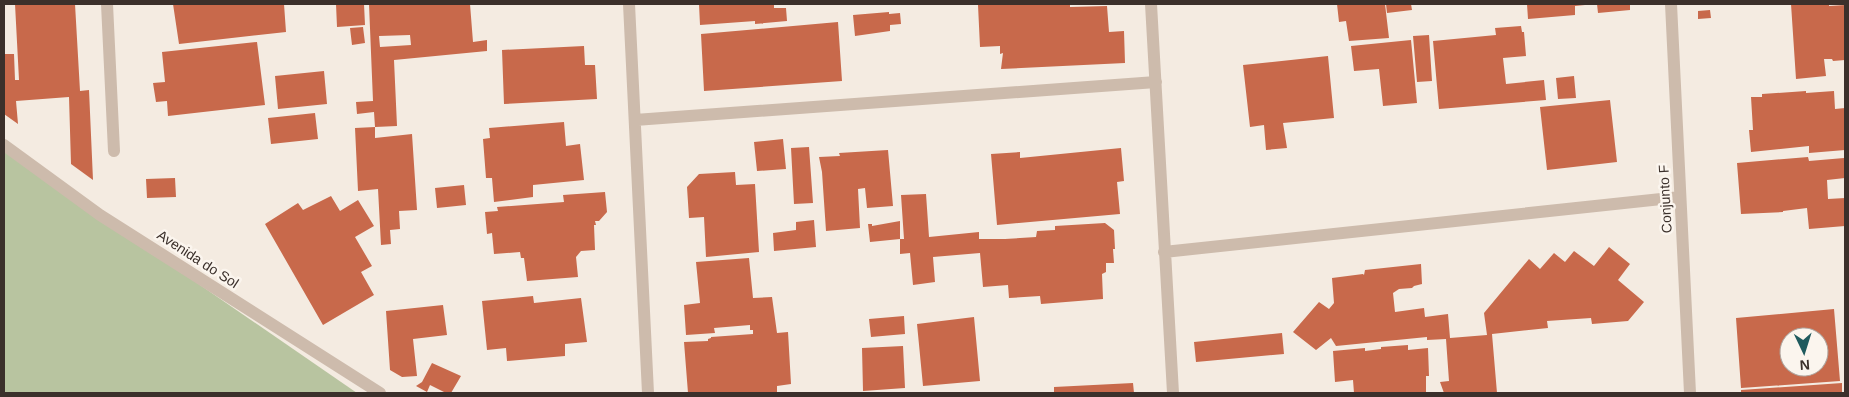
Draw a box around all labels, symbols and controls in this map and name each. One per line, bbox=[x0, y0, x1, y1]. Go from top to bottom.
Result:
street label: Conjunto F bbox=[1655, 164, 1675, 234]
street label: Avenida do Sol bbox=[154, 227, 242, 291]
north arrow bbox=[1779, 327, 1829, 377]
text: N bbox=[1799, 357, 1811, 373]

